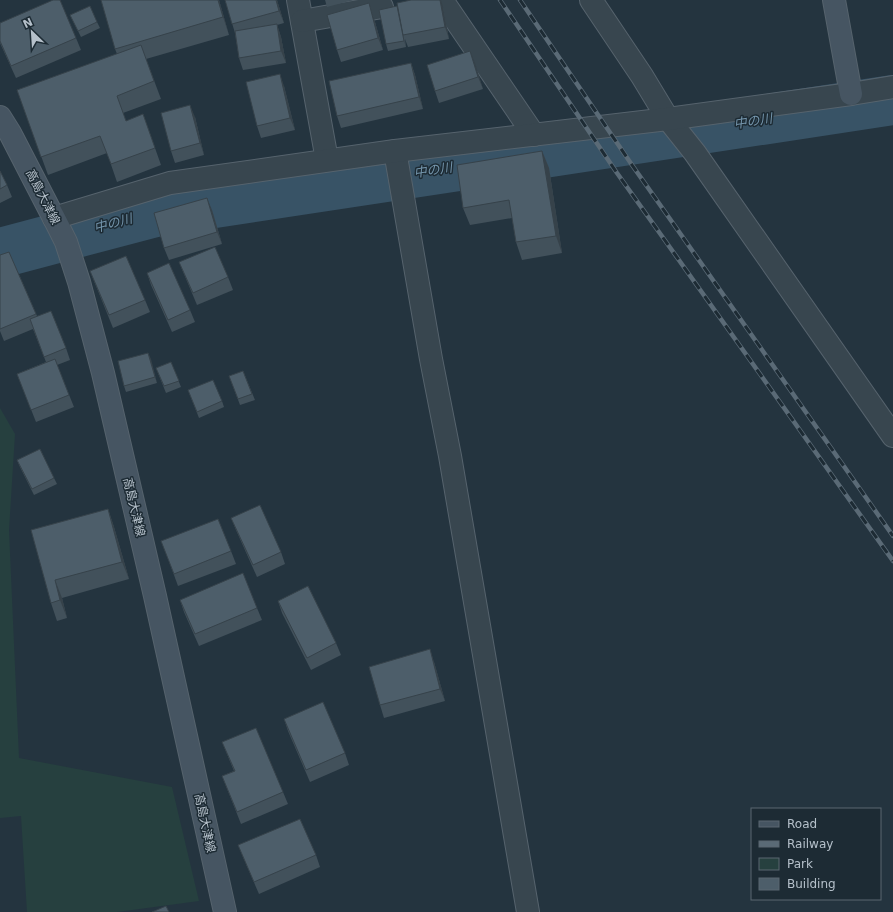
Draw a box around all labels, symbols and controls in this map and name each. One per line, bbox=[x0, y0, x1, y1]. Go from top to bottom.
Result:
north arrow bbox=[12, 12, 52, 52]
text: N bbox=[21, 16, 35, 31]
water label: 中の川 bbox=[733, 110, 775, 131]
water label: 中の川 bbox=[413, 159, 455, 180]
street label: 高島大津線 bbox=[23, 167, 63, 227]
water label: 中の川 bbox=[92, 210, 136, 235]
street label: 高島大津線 bbox=[120, 476, 148, 538]
street label: 高島大津線 bbox=[192, 792, 218, 854]
legend bbox=[751, 808, 881, 900]
text: Road bbox=[787, 817, 817, 831]
text: Railway bbox=[787, 837, 833, 851]
text: Park bbox=[787, 857, 813, 871]
text: Building bbox=[787, 877, 836, 891]

